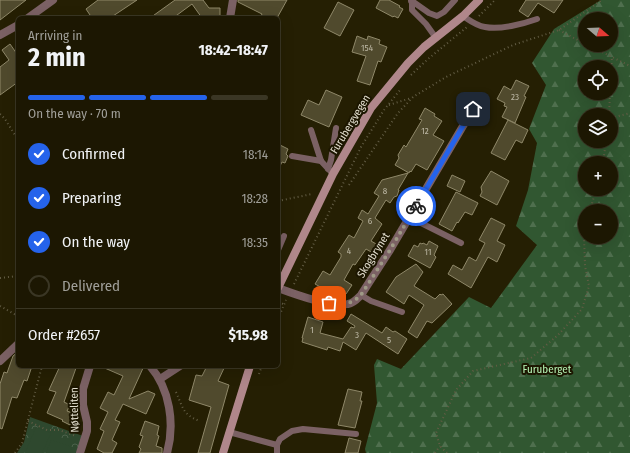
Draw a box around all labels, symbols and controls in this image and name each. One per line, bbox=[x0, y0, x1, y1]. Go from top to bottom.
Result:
north arrow bbox=[578, 12, 618, 52]
map controls bbox=[578, 12, 618, 244]
text: Arriving in bbox=[28, 28, 82, 43]
text: 18:42–18:47 bbox=[198, 41, 268, 59]
text: 2 min bbox=[28, 42, 86, 73]
house number: 154 bbox=[361, 43, 374, 53]
button: locate bbox=[578, 60, 618, 100]
street label: Furubergvegen bbox=[328, 92, 373, 156]
pin bbox=[456, 92, 490, 126]
house number: 23 bbox=[511, 92, 519, 102]
icon: home bbox=[462, 98, 484, 120]
text: On the way · 70 m bbox=[28, 106, 121, 121]
button: layers bbox=[578, 108, 618, 148]
house number: 12 bbox=[421, 126, 429, 136]
icon: check bbox=[28, 143, 50, 165]
text: Confirmed bbox=[62, 145, 125, 163]
text: 18:14 bbox=[243, 147, 268, 162]
button: + bbox=[578, 156, 618, 196]
house number: 8 bbox=[383, 186, 388, 196]
courier bbox=[396, 186, 436, 226]
icon: check bbox=[28, 187, 50, 209]
text: Preparing bbox=[62, 189, 121, 207]
text: 18:28 bbox=[241, 191, 268, 206]
icon: bike bbox=[405, 195, 427, 217]
button: − bbox=[578, 204, 618, 244]
house number: 6 bbox=[368, 216, 373, 226]
street label: Skogbrynet bbox=[354, 230, 393, 280]
icon: check bbox=[28, 231, 50, 253]
text: On the way bbox=[62, 233, 130, 251]
text: 18:35 bbox=[242, 235, 268, 250]
house number: 4 bbox=[347, 246, 352, 256]
house number: 11 bbox=[425, 247, 431, 257]
text: Delivered bbox=[62, 277, 120, 295]
pin bbox=[312, 286, 346, 320]
icon: bag bbox=[318, 292, 340, 314]
house number: 1 bbox=[310, 325, 314, 335]
text: Order #2657 bbox=[28, 326, 100, 344]
text: $15.98 bbox=[229, 326, 268, 344]
house number: 3 bbox=[355, 330, 359, 340]
house number: 5 bbox=[387, 335, 391, 345]
park label: Furuberget bbox=[523, 363, 572, 376]
street label: Nøtteliten bbox=[68, 387, 81, 433]

